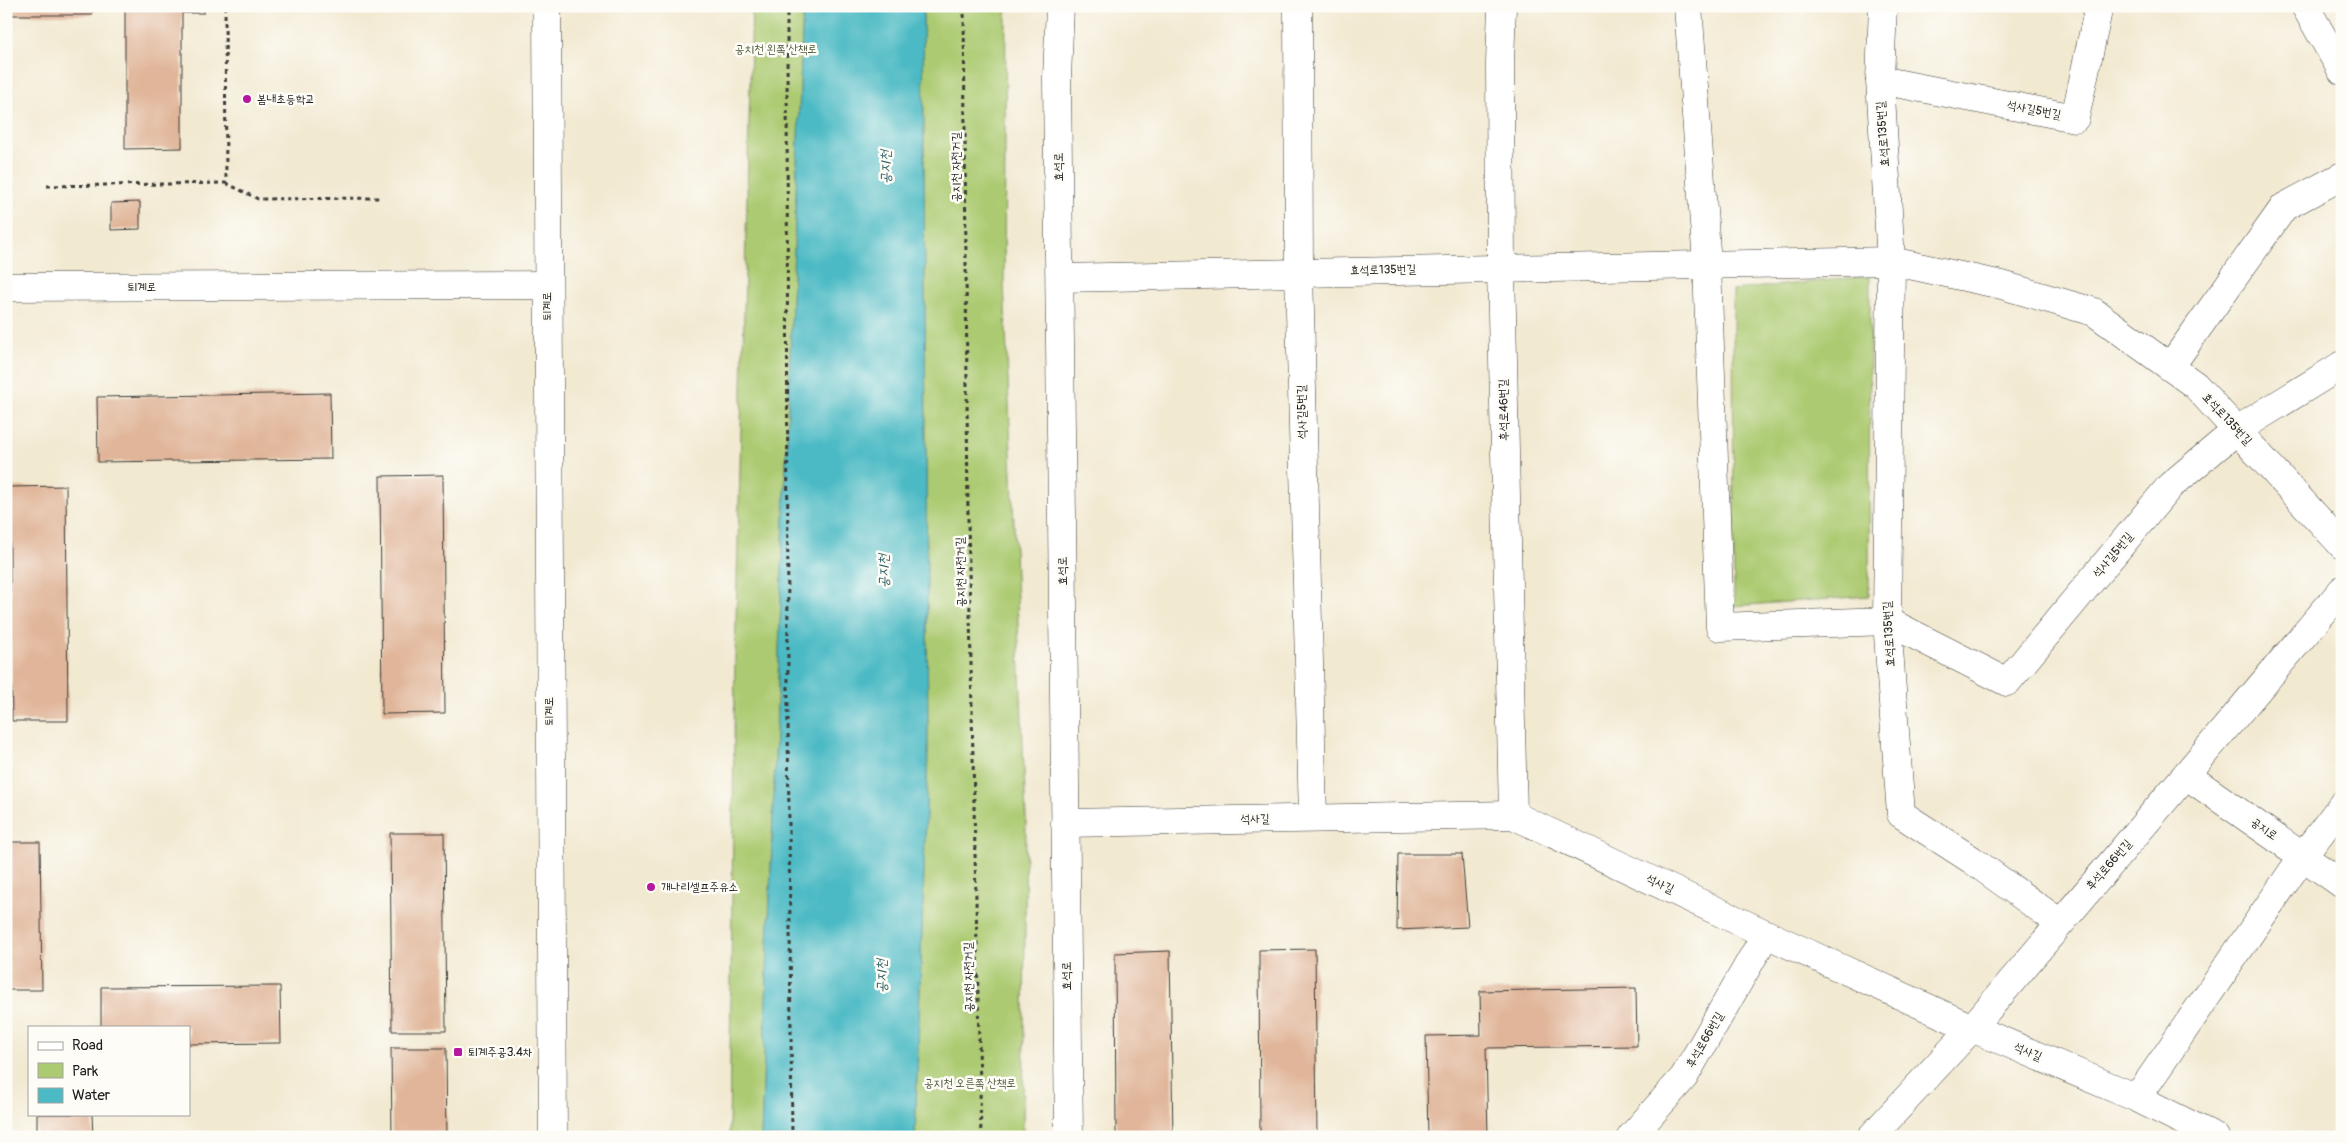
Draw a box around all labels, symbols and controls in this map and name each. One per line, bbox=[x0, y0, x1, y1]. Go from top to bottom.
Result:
park label: 공치천 왼쪽 산책로 bbox=[735, 42, 817, 57]
place label: 봄내초등학교 bbox=[257, 92, 315, 107]
marker: 봄내초등학교 bbox=[241, 93, 253, 105]
street label: 석사길5번길 bbox=[2006, 97, 2063, 123]
street label: 효석로135번길 bbox=[1873, 100, 1893, 168]
street label: 공지천 자전거길 bbox=[949, 132, 964, 202]
water label: 공지천 bbox=[877, 148, 894, 184]
street label: 효석로 bbox=[1051, 152, 1067, 182]
street label: 효석로135번길 bbox=[1350, 262, 1417, 278]
street label: 퇴계로 bbox=[128, 280, 156, 295]
street label: 퇴계로 bbox=[540, 292, 555, 320]
street label: 후석로46번길 bbox=[1496, 378, 1512, 441]
street label: 석사길5번길 bbox=[1294, 384, 1310, 440]
street label: 효석로135번길 bbox=[2199, 390, 2255, 449]
street label: 석사길5번길 bbox=[2090, 529, 2137, 581]
street label: 공지천 자전거길 bbox=[953, 536, 969, 607]
water label: 공지천 bbox=[875, 552, 892, 588]
street label: 효석로 bbox=[1055, 556, 1071, 586]
street label: 효석로135번길 bbox=[1880, 600, 1898, 667]
street label: 퇴계로 bbox=[542, 697, 557, 725]
street label: 석사길 bbox=[1240, 811, 1270, 827]
street label: 공지로 bbox=[2248, 815, 2280, 843]
street label: 후석로66번길 bbox=[2083, 836, 2135, 893]
street label: 석사길 bbox=[1644, 871, 1677, 897]
place label: 개나리셀프주유소 bbox=[661, 880, 738, 895]
marker: 개나리셀프주유소 bbox=[645, 881, 657, 893]
street label: 공지천 자전거길 bbox=[961, 941, 977, 1012]
water label: 공지천 bbox=[873, 957, 890, 993]
street label: 효석로 bbox=[1059, 961, 1075, 991]
street label: 후석로66번길 bbox=[1683, 1009, 1727, 1071]
legend bbox=[28, 1026, 190, 1116]
text: Road bbox=[72, 1036, 103, 1055]
street label: 석사길 bbox=[2012, 1039, 2045, 1065]
place label: 퇴계주공3.4차 bbox=[468, 1045, 533, 1060]
marker: 퇴계주공3.4차 bbox=[452, 1046, 464, 1058]
text: Park bbox=[72, 1062, 99, 1081]
park label: 공지천 오른쪽 산책로 bbox=[924, 1076, 1016, 1091]
text: Water bbox=[72, 1086, 111, 1105]

